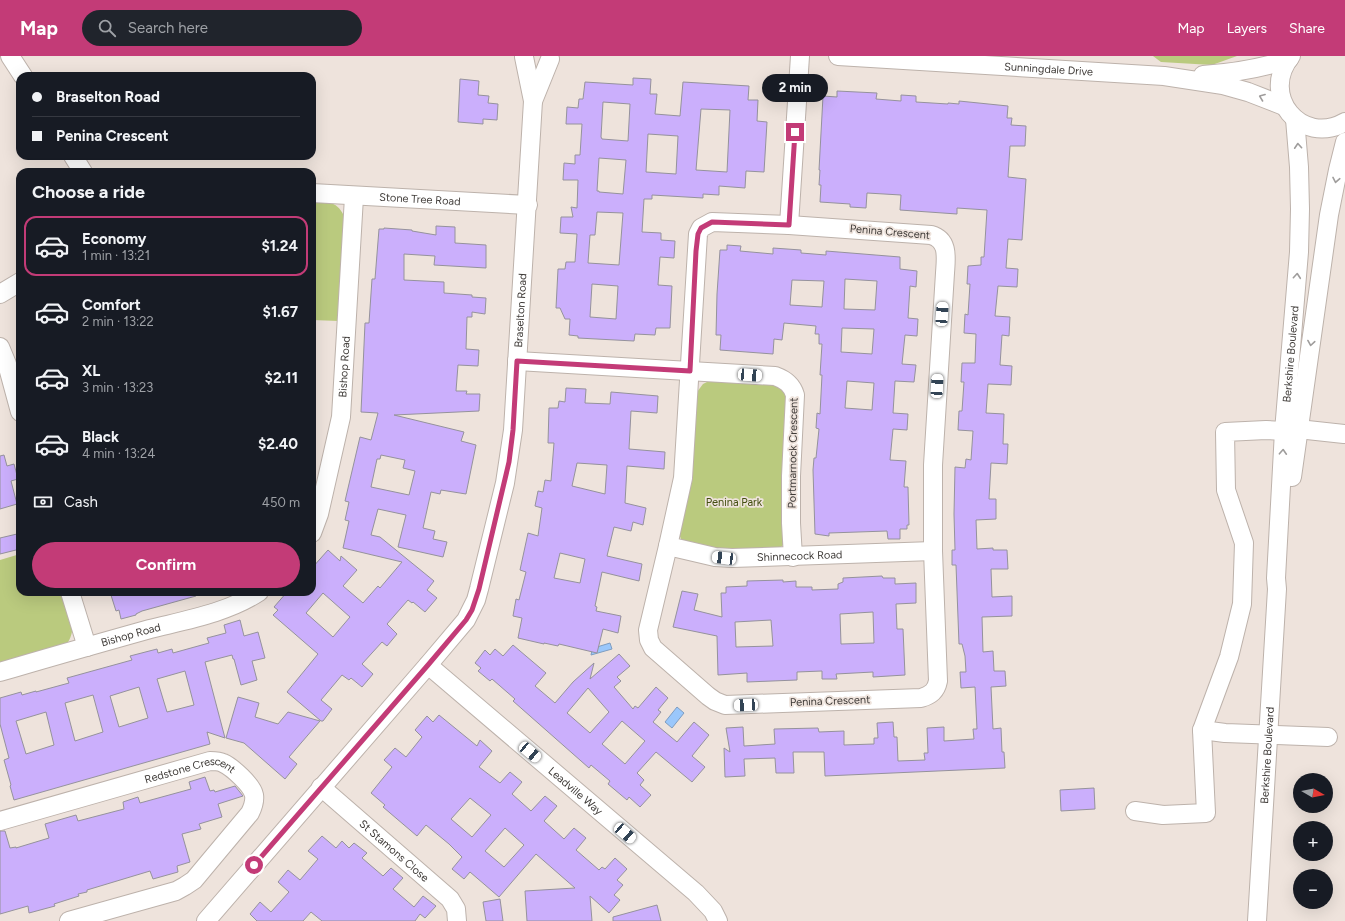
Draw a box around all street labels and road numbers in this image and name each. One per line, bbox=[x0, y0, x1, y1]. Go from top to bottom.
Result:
street label: Sunningdale Drive bbox=[1004, 60, 1093, 78]
street label: Stone Tree Road bbox=[379, 190, 461, 208]
street label: Penina Crescent bbox=[849, 222, 931, 242]
street label: Braselton Road bbox=[512, 273, 529, 348]
street label: Berkshire Boulevard bbox=[1280, 305, 1301, 403]
street label: Bishop Road bbox=[336, 336, 352, 398]
street label: Portmarnock Crescent bbox=[786, 398, 800, 508]
street label: Shinnecock Road bbox=[757, 548, 843, 564]
street label: Bishop Road bbox=[99, 620, 162, 649]
street label: Penina Crescent bbox=[790, 693, 870, 709]
street label: Berkshire Boulevard bbox=[1258, 706, 1276, 804]
street label: Redstone Crescent bbox=[143, 754, 238, 786]
street label: Leadville Way bbox=[546, 764, 606, 818]
street label: St Stamons Close bbox=[357, 817, 432, 884]

